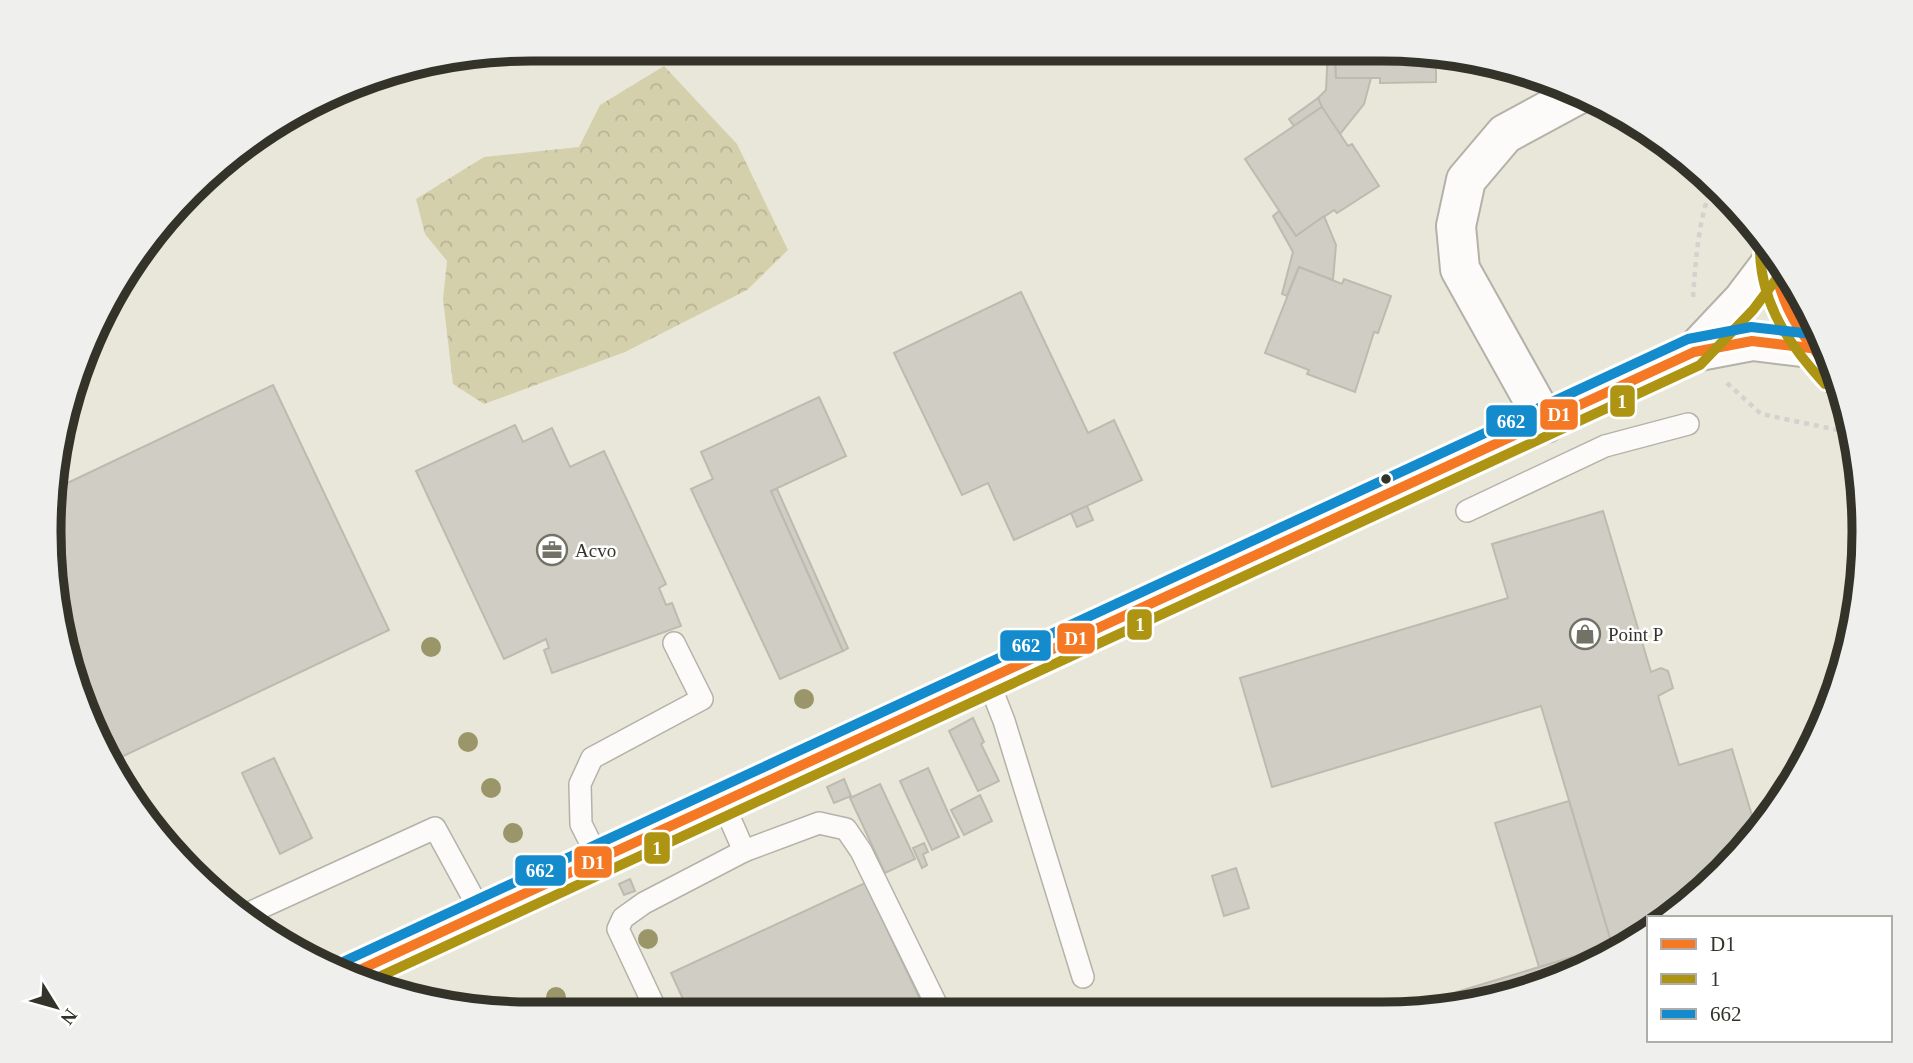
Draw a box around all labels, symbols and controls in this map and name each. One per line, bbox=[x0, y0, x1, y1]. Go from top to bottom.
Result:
line badge: 1 bbox=[1609, 384, 1636, 418]
text: 1 bbox=[1617, 391, 1627, 412]
line badge: D1 bbox=[1539, 398, 1579, 431]
line badge: 662 bbox=[1485, 404, 1538, 438]
text: D1 bbox=[1547, 404, 1571, 425]
text: 662 bbox=[1497, 411, 1525, 432]
unlabelled marker bbox=[1379, 472, 1393, 486]
office icon: Acvo bbox=[535, 533, 569, 567]
place label: Acvo bbox=[575, 540, 616, 561]
line badge: 1 bbox=[1126, 608, 1153, 641]
text: 1 bbox=[1135, 614, 1145, 635]
shop icon: Point P bbox=[1568, 617, 1602, 651]
line badge: D1 bbox=[1056, 622, 1096, 655]
place label: Point P bbox=[1608, 624, 1663, 645]
text: D1 bbox=[1064, 628, 1088, 649]
line badge: 662 bbox=[999, 629, 1052, 662]
text: 662 bbox=[1012, 635, 1040, 656]
line badge: 1 bbox=[643, 831, 671, 865]
text: 1 bbox=[652, 838, 662, 859]
line badge: D1 bbox=[573, 845, 613, 879]
text: D1 bbox=[581, 852, 605, 873]
line badge: 662 bbox=[514, 854, 567, 887]
text: 662 bbox=[526, 860, 554, 881]
legend bbox=[1647, 916, 1892, 1042]
text: D1 bbox=[1710, 932, 1736, 956]
text: 1 bbox=[1710, 967, 1721, 991]
north arrow bbox=[21, 972, 91, 1042]
text: 662 bbox=[1710, 1002, 1742, 1026]
text: N bbox=[56, 1005, 82, 1029]

